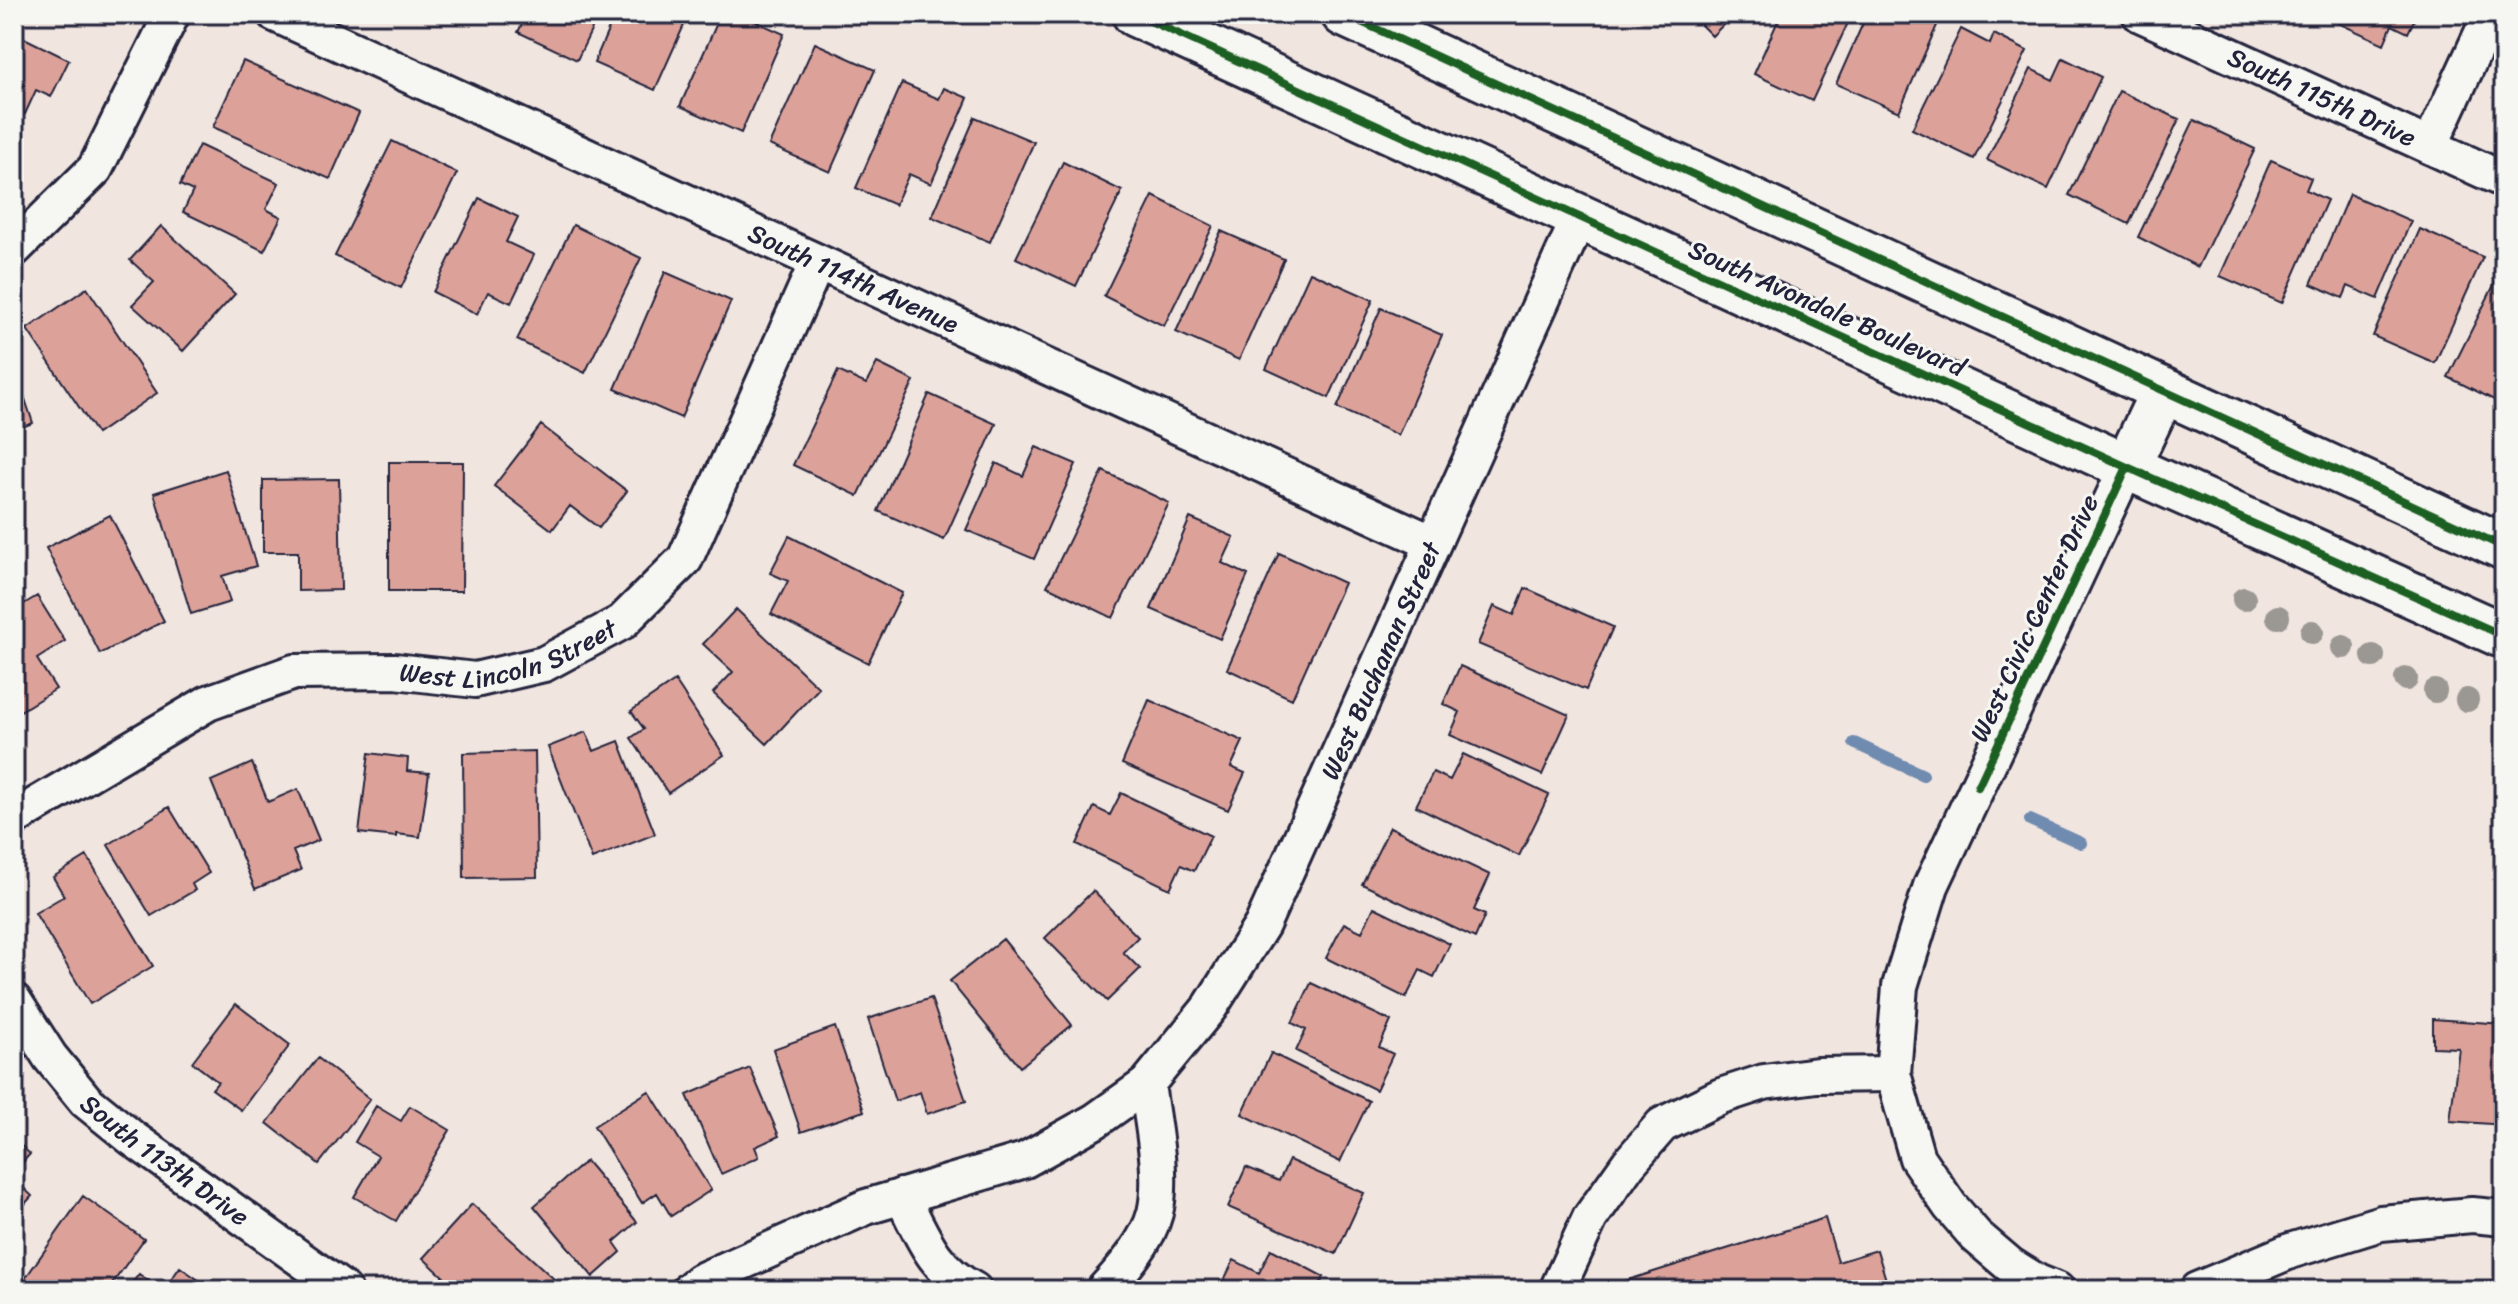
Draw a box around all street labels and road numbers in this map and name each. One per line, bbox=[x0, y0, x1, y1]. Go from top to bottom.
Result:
street label: South 115th Drive bbox=[2220, 34, 2424, 160]
street label: South 114th Avenue bbox=[740, 210, 967, 347]
street label: South Avondale Boulevard bbox=[1681, 226, 1975, 391]
street label: West Civic Center Drive bbox=[1956, 486, 2112, 750]
street label: West Buchanan Street bbox=[1307, 533, 1455, 787]
street label: West Lincoln Street bbox=[397, 605, 627, 703]
street label: South 113th Drive bbox=[70, 1082, 259, 1238]

